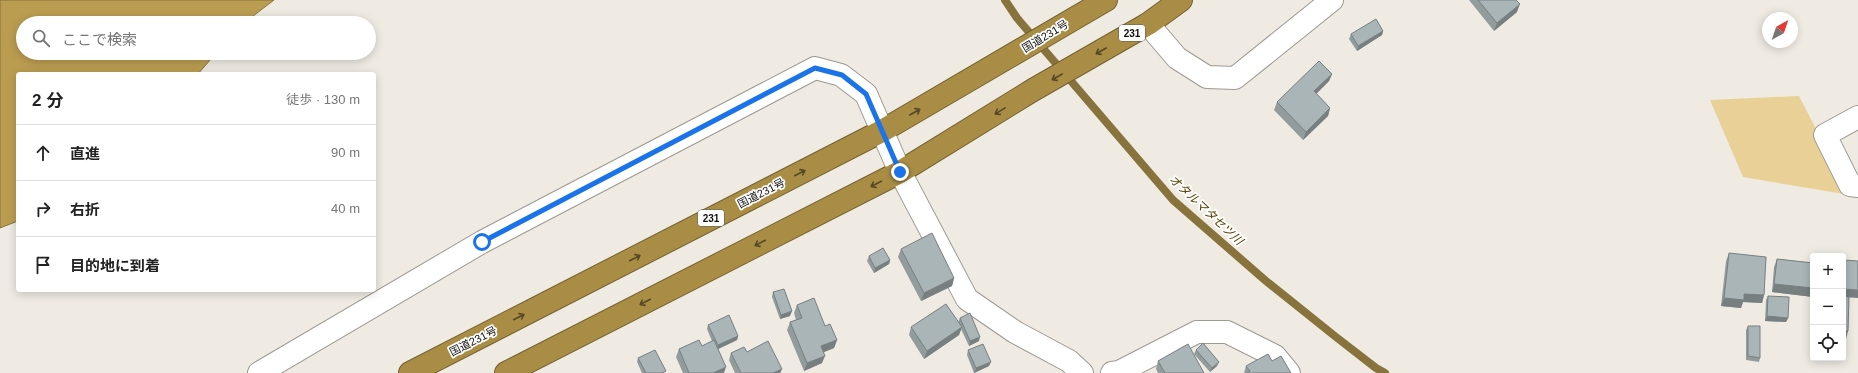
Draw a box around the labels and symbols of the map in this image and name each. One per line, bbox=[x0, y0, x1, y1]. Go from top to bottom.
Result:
north arrow bbox=[1762, 12, 1798, 48]
street label: 国道231号 bbox=[1020, 18, 1070, 54]
road number: 231 bbox=[1119, 25, 1145, 41]
one-way arrow bbox=[1095, 48, 1107, 55]
one-way arrow bbox=[1051, 73, 1063, 81]
one-way arrow bbox=[909, 107, 921, 115]
one-way arrow bbox=[994, 107, 1006, 115]
route end bbox=[891, 163, 909, 181]
one-way arrow bbox=[794, 169, 806, 176]
water label: オタルマタセツ川 bbox=[1166, 172, 1247, 249]
street label: 国道231号 bbox=[735, 176, 787, 210]
one-way arrow bbox=[870, 181, 882, 188]
road number: 231 bbox=[698, 210, 724, 226]
route start bbox=[473, 233, 491, 251]
one-way arrow bbox=[755, 240, 767, 247]
one-way arrow bbox=[629, 253, 641, 261]
one-way arrow bbox=[639, 299, 651, 306]
one-way arrow bbox=[513, 313, 525, 320]
street label: 国道231号 bbox=[447, 324, 499, 358]

